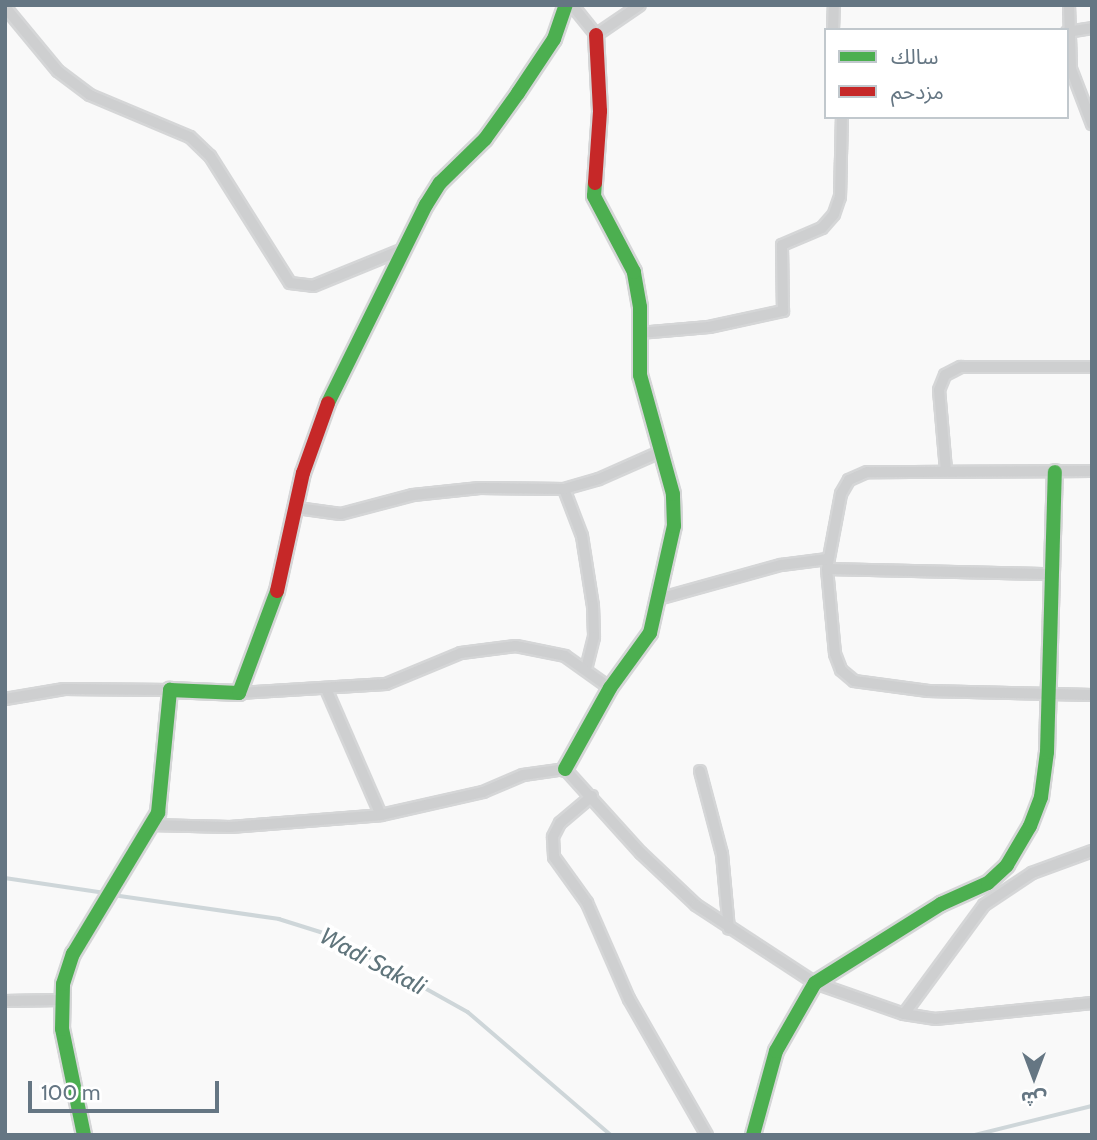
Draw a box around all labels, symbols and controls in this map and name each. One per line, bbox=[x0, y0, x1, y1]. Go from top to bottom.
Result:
legend bbox=[824, 28, 1069, 119]
text: سالك bbox=[891, 44, 938, 69]
text: مزدحم bbox=[891, 79, 944, 104]
water label: Wadi Sakali bbox=[315, 921, 431, 1001]
north arrow bbox=[999, 1042, 1069, 1112]
scale bar bbox=[32, 1066, 222, 1110]
text: 100 m bbox=[41, 1080, 100, 1105]
text: ش bbox=[1021, 1087, 1047, 1110]

